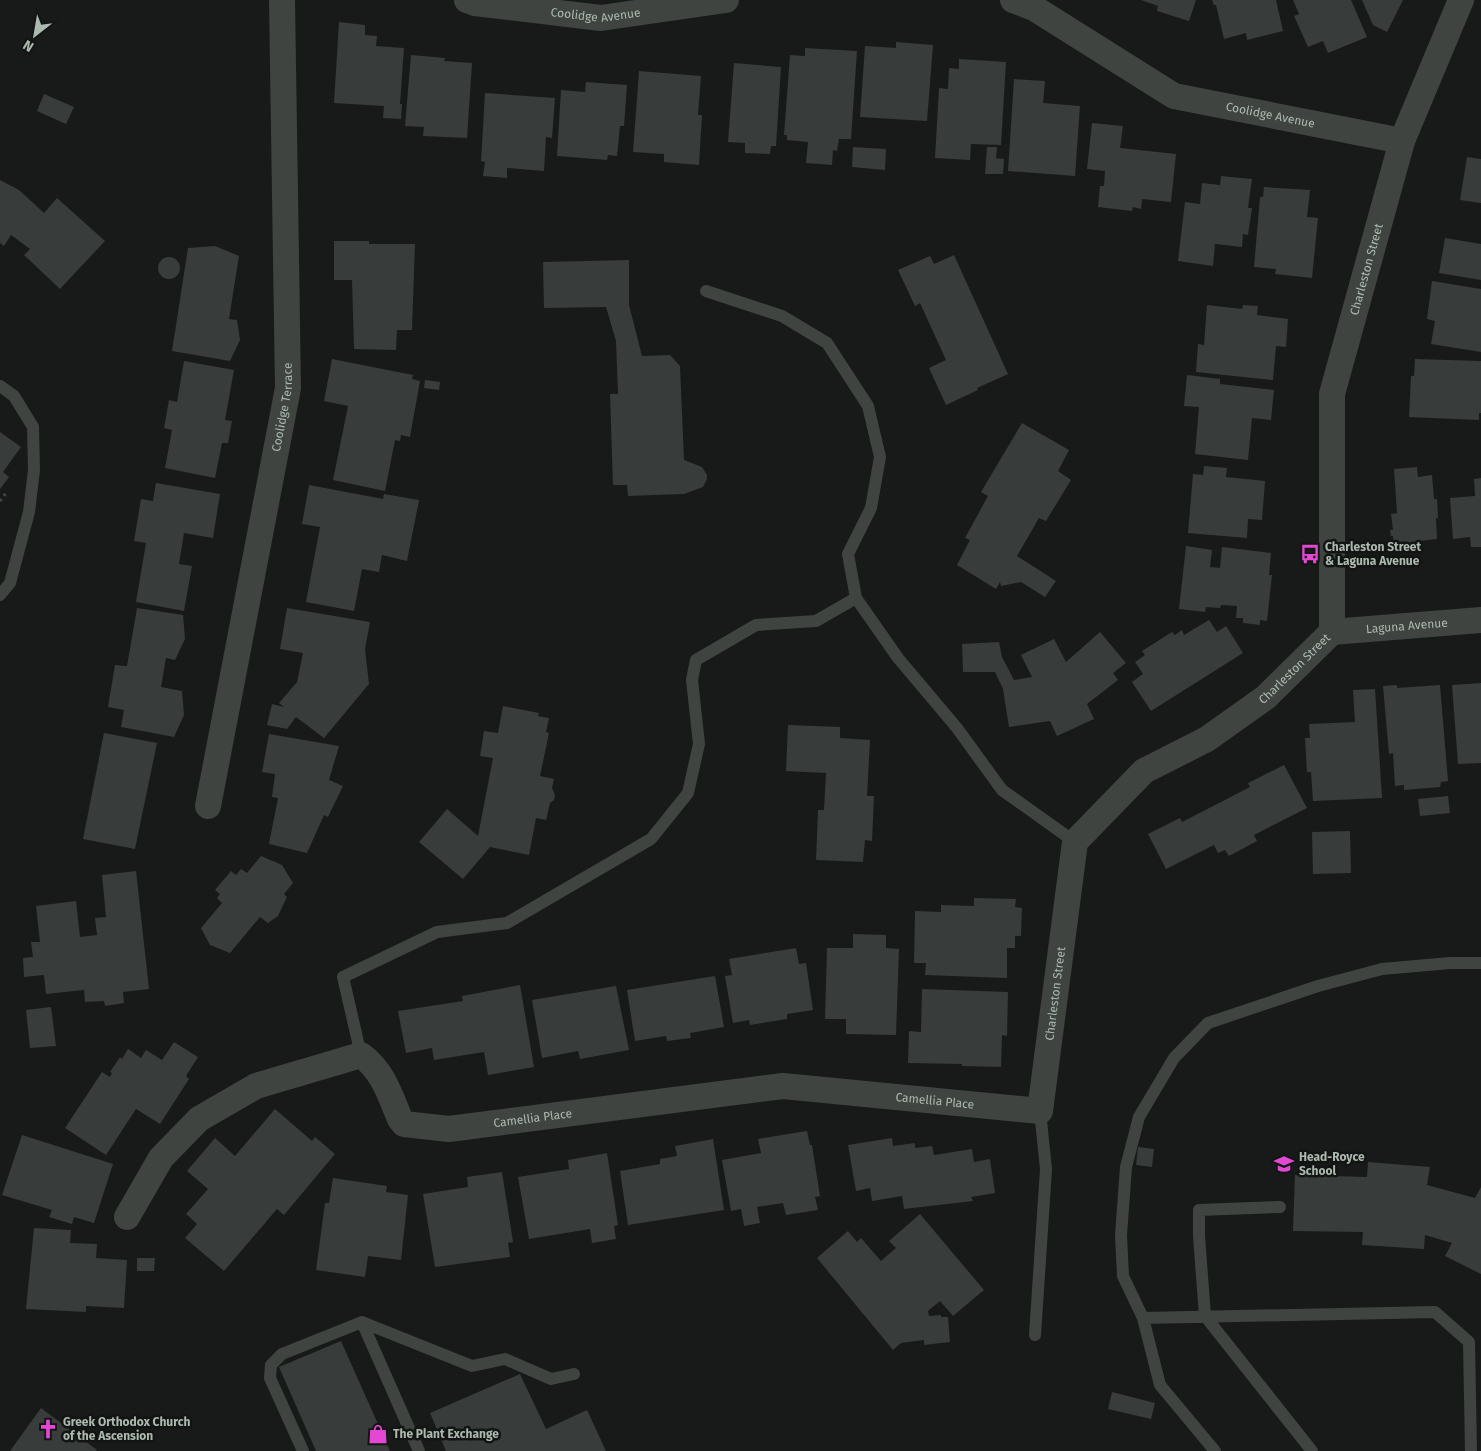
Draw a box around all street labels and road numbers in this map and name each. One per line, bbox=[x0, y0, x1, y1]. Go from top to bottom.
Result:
street label: Coolidge Avenue bbox=[550, 5, 641, 25]
street label: Coolidge Avenue bbox=[1225, 99, 1316, 131]
street label: Charleston Street bbox=[1347, 221, 1386, 317]
street label: Coolidge Terrace bbox=[269, 363, 295, 453]
street label: Laguna Avenue bbox=[1365, 616, 1448, 636]
street label: Charleston Street bbox=[1256, 630, 1334, 707]
street label: Charleston Street bbox=[1042, 945, 1068, 1041]
street label: Camellia Place bbox=[895, 1090, 975, 1112]
street label: Camellia Place bbox=[493, 1106, 573, 1130]

